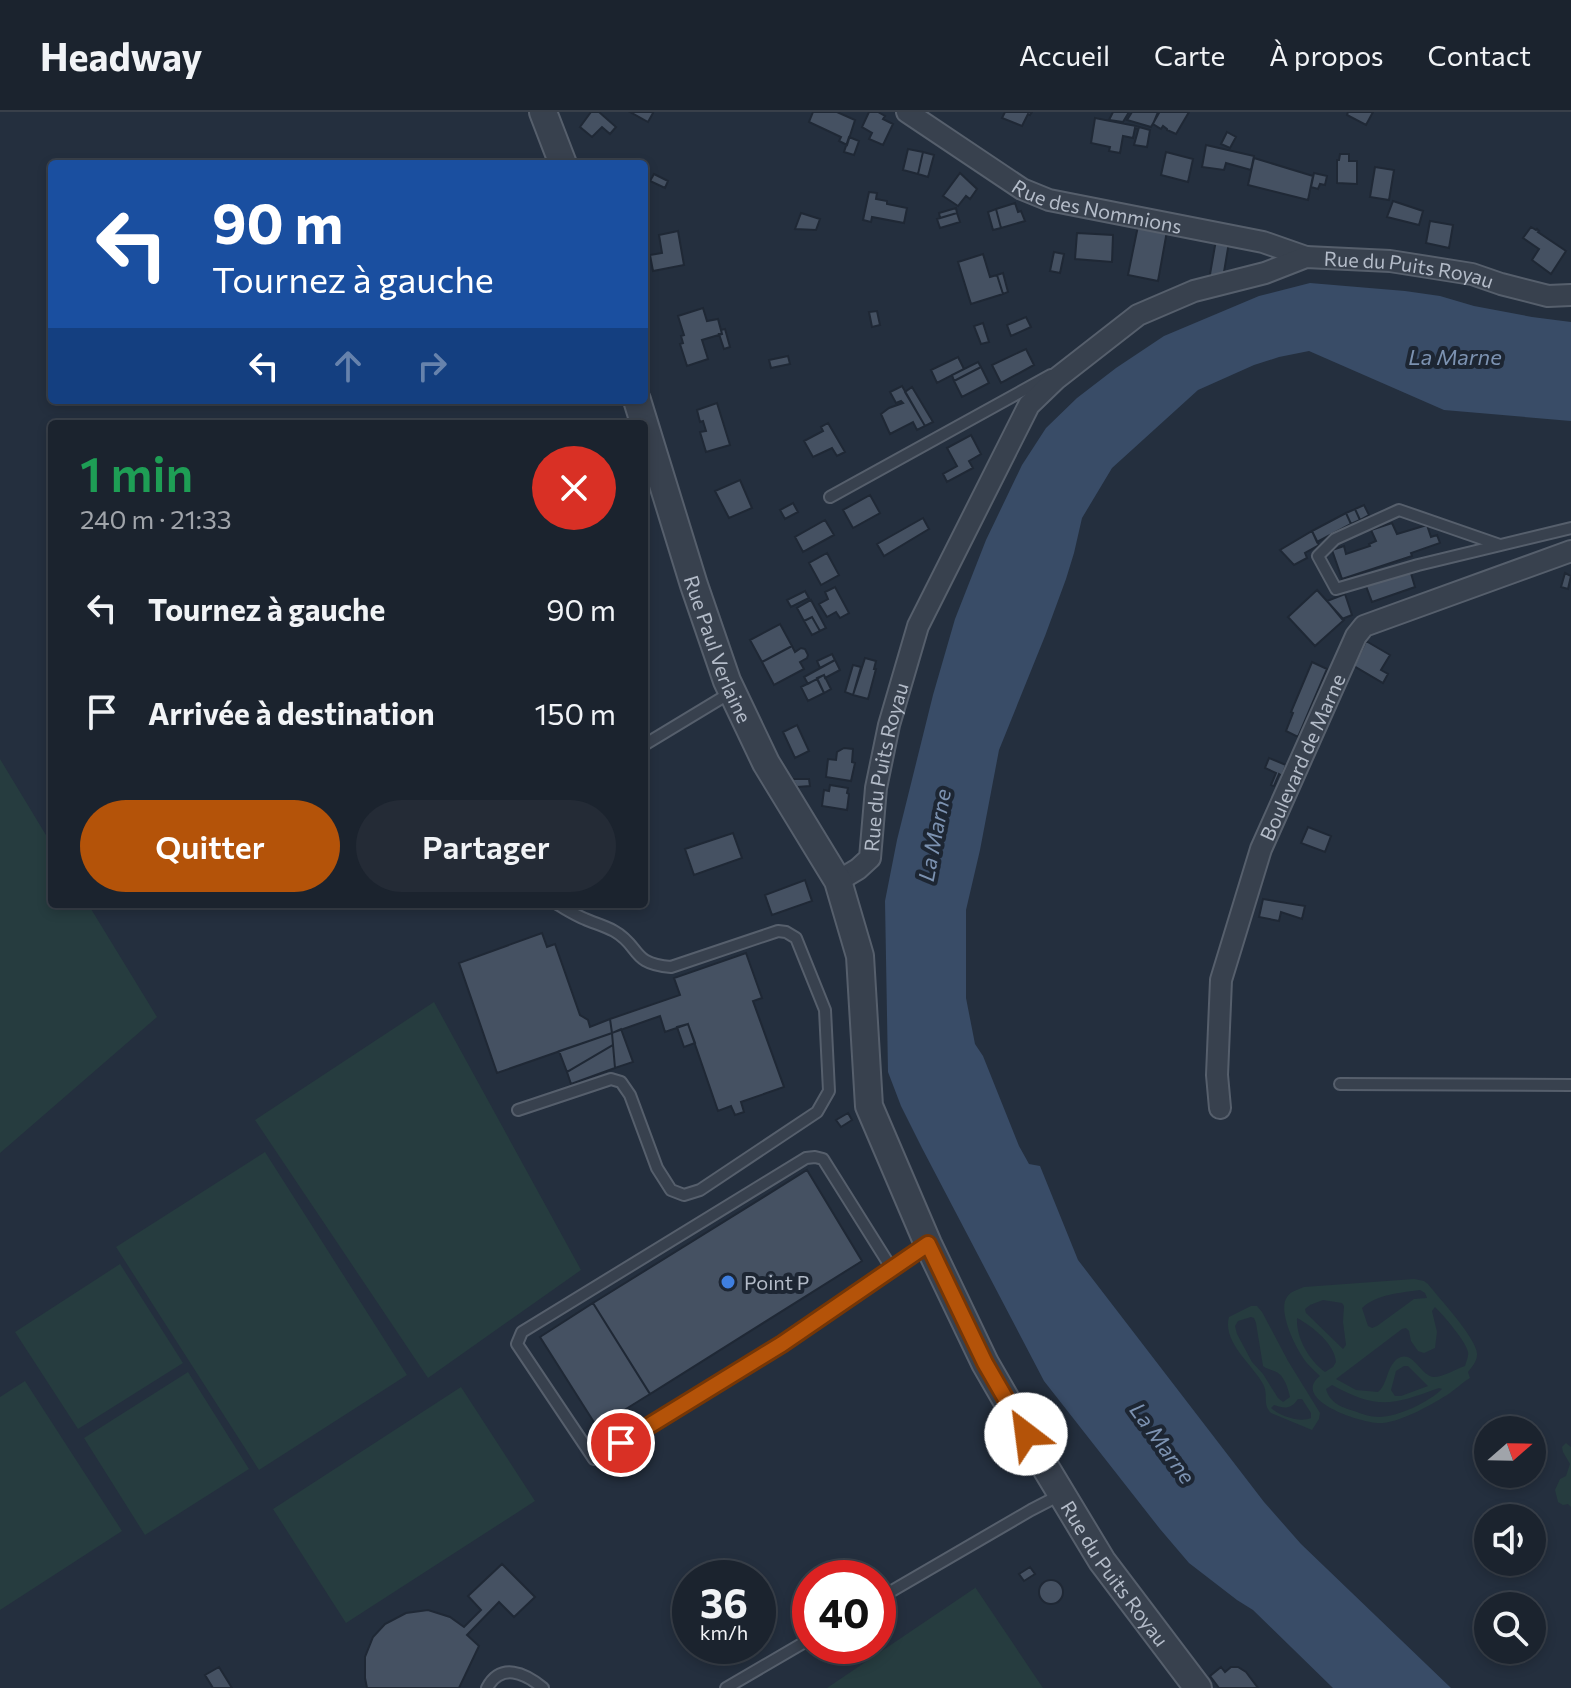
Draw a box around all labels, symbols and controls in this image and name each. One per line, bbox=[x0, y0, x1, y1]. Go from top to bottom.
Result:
text: Headway bbox=[40, 32, 202, 79]
text: Accueil bbox=[1019, 38, 1110, 72]
text: Carte bbox=[1154, 38, 1225, 72]
text: À propos bbox=[1269, 38, 1384, 72]
text: Contact bbox=[1428, 38, 1531, 72]
street label: Rue des Nommions bbox=[1008, 174, 1184, 238]
text: 90 m bbox=[212, 187, 343, 256]
icon: left bbox=[80, 192, 184, 296]
street label: Rue du Puits Royau bbox=[1323, 246, 1497, 293]
text: Tournez à gauche bbox=[212, 256, 494, 300]
water label: La Marne bbox=[1408, 343, 1502, 370]
icon: left bbox=[242, 344, 286, 388]
icon: ahead bbox=[326, 344, 370, 388]
icon: right bbox=[410, 344, 454, 388]
text: 1 min bbox=[80, 443, 193, 502]
button: close bbox=[532, 446, 616, 530]
text: 240 m · 21:33 bbox=[80, 503, 232, 534]
street label: Rue Paul Verlaine bbox=[680, 572, 757, 727]
icon: left bbox=[80, 586, 124, 630]
text: Tournez à gauche bbox=[148, 590, 385, 627]
text: 90 m bbox=[546, 590, 616, 627]
street label: Boulevard de Marne bbox=[1254, 670, 1350, 844]
street label: Rue du Puits Royau bbox=[859, 680, 913, 852]
icon: arrive bbox=[80, 690, 124, 734]
text: Arrivée à destination bbox=[148, 694, 435, 731]
text: 150 m bbox=[534, 694, 616, 731]
water label: La Marne bbox=[912, 786, 956, 884]
button: Quitter bbox=[80, 800, 340, 892]
button: Partager bbox=[356, 800, 616, 892]
place label: Point P bbox=[744, 1270, 809, 1294]
marker: Point P bbox=[719, 1273, 737, 1291]
position arrow bbox=[984, 1392, 1068, 1476]
water label: La Marne bbox=[1125, 1397, 1202, 1489]
pin bbox=[587, 1409, 655, 1477]
north arrow bbox=[1474, 1416, 1546, 1488]
map controls bbox=[1474, 1416, 1546, 1664]
icon: arrive bbox=[599, 1421, 643, 1465]
street label: Rue du Puits Royau bbox=[1056, 1496, 1174, 1651]
button: sound bbox=[1474, 1504, 1546, 1576]
speed limit sign: 40 bbox=[792, 1560, 896, 1664]
text: 36 bbox=[700, 1577, 748, 1626]
button: search bbox=[1474, 1592, 1546, 1664]
text: km/h bbox=[700, 1620, 748, 1644]

